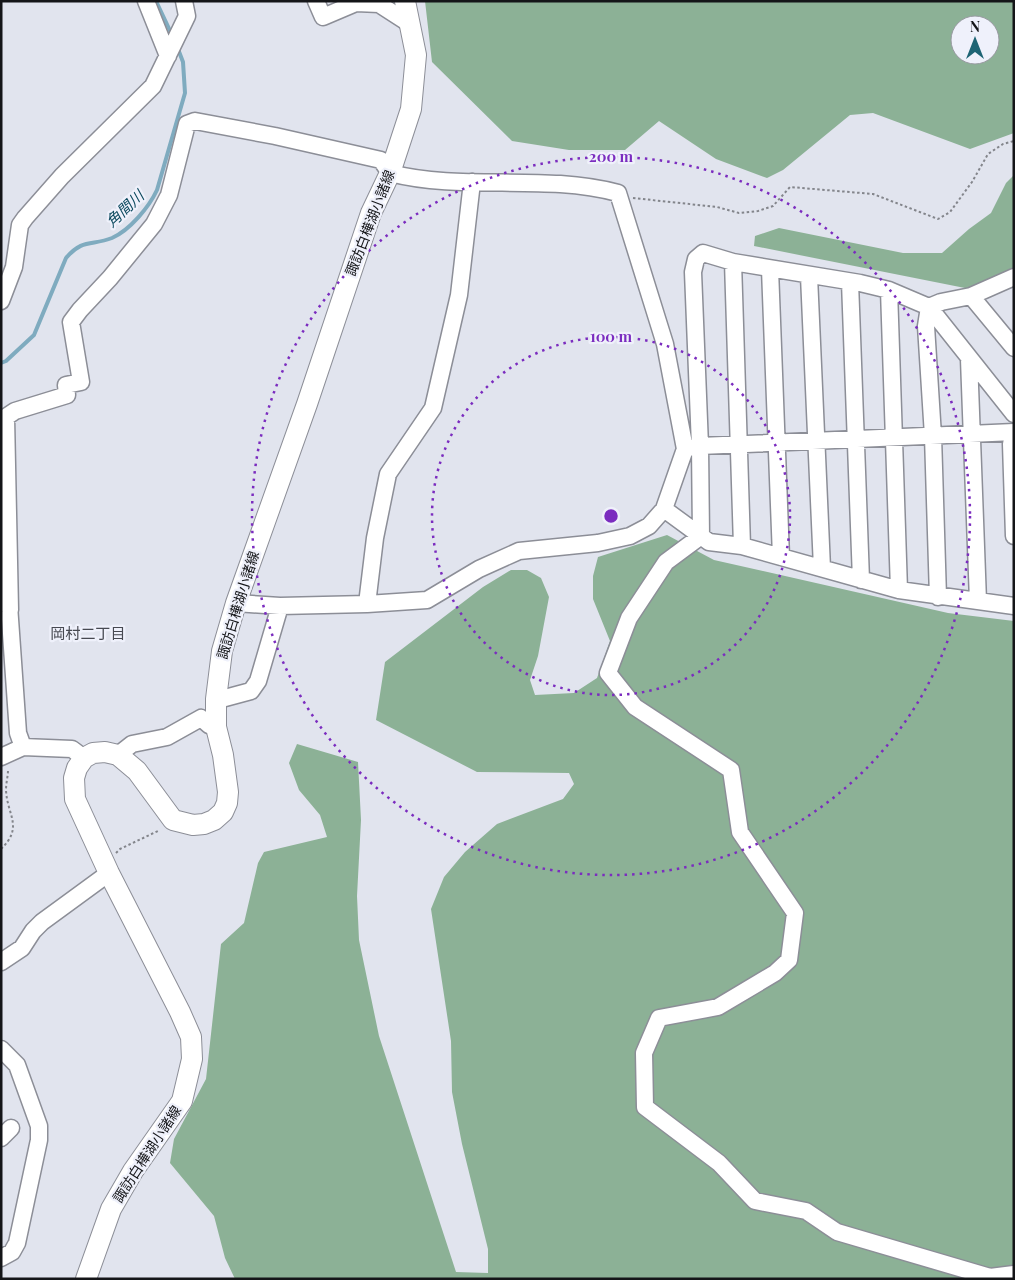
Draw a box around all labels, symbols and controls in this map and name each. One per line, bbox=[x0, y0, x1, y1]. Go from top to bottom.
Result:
north arrow bbox=[950, 15, 1000, 65]
text: N bbox=[970, 17, 980, 36]
text: 200 m bbox=[589, 146, 634, 166]
street label: 諏訪白樺湖小諸線 bbox=[341, 167, 398, 279]
water label: 角間川 bbox=[101, 184, 149, 231]
text: 100 m bbox=[590, 326, 633, 346]
centre of rings bbox=[602, 507, 620, 525]
street label: 諏訪白樺湖小諸線 bbox=[212, 549, 263, 661]
district label: 岡村二丁目 bbox=[50, 623, 126, 643]
street label: 諏訪白樺湖小諸線 bbox=[108, 1102, 185, 1206]

